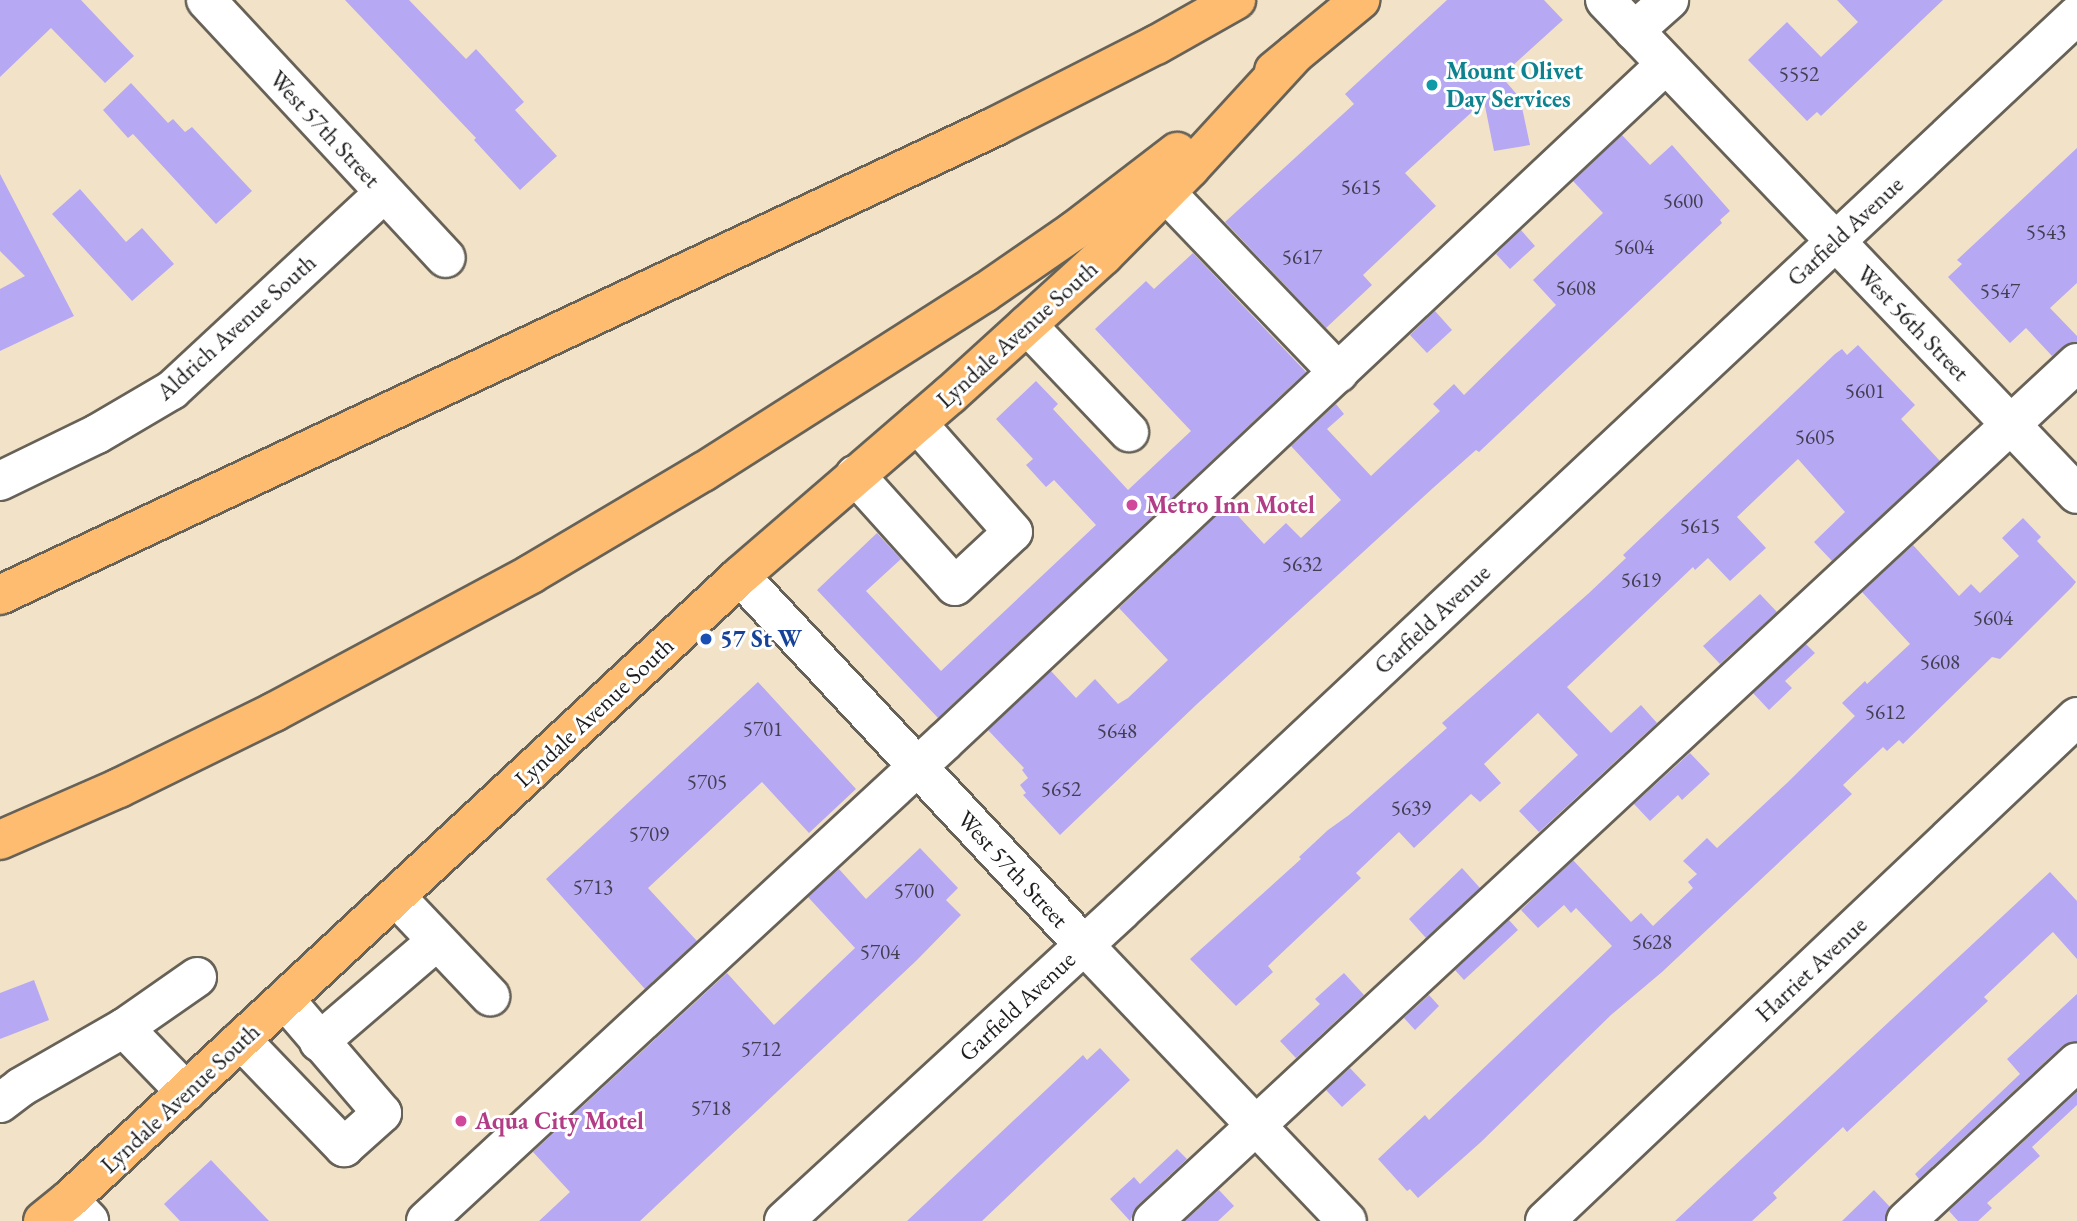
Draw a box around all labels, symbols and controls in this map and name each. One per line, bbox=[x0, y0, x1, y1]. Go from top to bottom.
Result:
place label: Mount Olivet Day Services bbox=[1446, 57, 1583, 113]
house number: 5552 bbox=[1779, 61, 1819, 87]
street label: West 57th Street bbox=[263, 65, 387, 193]
marker: Mount Olivet Day Services bbox=[1424, 77, 1440, 93]
street label: Garfield Avenue bbox=[1781, 170, 1909, 292]
house number: 5615 bbox=[1341, 174, 1381, 200]
house number: 5600 bbox=[1663, 188, 1703, 214]
house number: 5543 bbox=[2026, 219, 2066, 245]
house number: 5604 bbox=[1614, 234, 1654, 260]
house number: 5617 bbox=[1282, 244, 1322, 270]
street label: Aldrich Avenue South bbox=[150, 248, 322, 406]
street label: Lyndale Avenue South bbox=[930, 254, 1104, 414]
street label: West 56th Street bbox=[1851, 259, 1975, 387]
house number: 5608 bbox=[1556, 275, 1596, 301]
house number: 5547 bbox=[1980, 278, 2020, 304]
house number: 5601 bbox=[1845, 378, 1885, 404]
house number: 5605 bbox=[1795, 424, 1835, 450]
place label: Metro Inn Motel bbox=[1146, 491, 1315, 519]
marker: Metro Inn Motel bbox=[1124, 497, 1140, 513]
house number: 5615 bbox=[1680, 513, 1720, 539]
house number: 5632 bbox=[1282, 551, 1322, 577]
street label: Garfield Avenue bbox=[1368, 558, 1496, 680]
house number: 5619 bbox=[1621, 567, 1661, 593]
house number: 5604 bbox=[1973, 605, 2013, 631]
place label: 57 St W bbox=[720, 625, 802, 653]
street label: Lyndale Avenue South bbox=[509, 631, 679, 793]
marker: 57 St W bbox=[698, 631, 714, 647]
house number: 5608 bbox=[1920, 649, 1960, 675]
house number: 5612 bbox=[1865, 699, 1905, 725]
house number: 5701 bbox=[743, 716, 783, 742]
house number: 5648 bbox=[1097, 718, 1137, 744]
house number: 5705 bbox=[687, 769, 727, 795]
house number: 5652 bbox=[1041, 776, 1081, 802]
house number: 5639 bbox=[1391, 795, 1431, 821]
street label: West 57th Street bbox=[951, 805, 1075, 933]
house number: 5709 bbox=[629, 821, 669, 847]
house number: 5713 bbox=[573, 874, 613, 900]
house number: 5700 bbox=[894, 878, 934, 904]
street label: Harriet Avenue bbox=[1749, 910, 1873, 1028]
house number: 5628 bbox=[1632, 929, 1672, 955]
house number: 5704 bbox=[860, 939, 900, 965]
street label: Garfield Avenue bbox=[953, 945, 1081, 1067]
street label: Lyndale Avenue South bbox=[95, 1017, 265, 1179]
house number: 5712 bbox=[741, 1036, 781, 1062]
house number: 5718 bbox=[691, 1095, 731, 1121]
place label: Aqua City Motel bbox=[475, 1107, 644, 1135]
marker: Aqua City Motel bbox=[453, 1113, 469, 1129]

